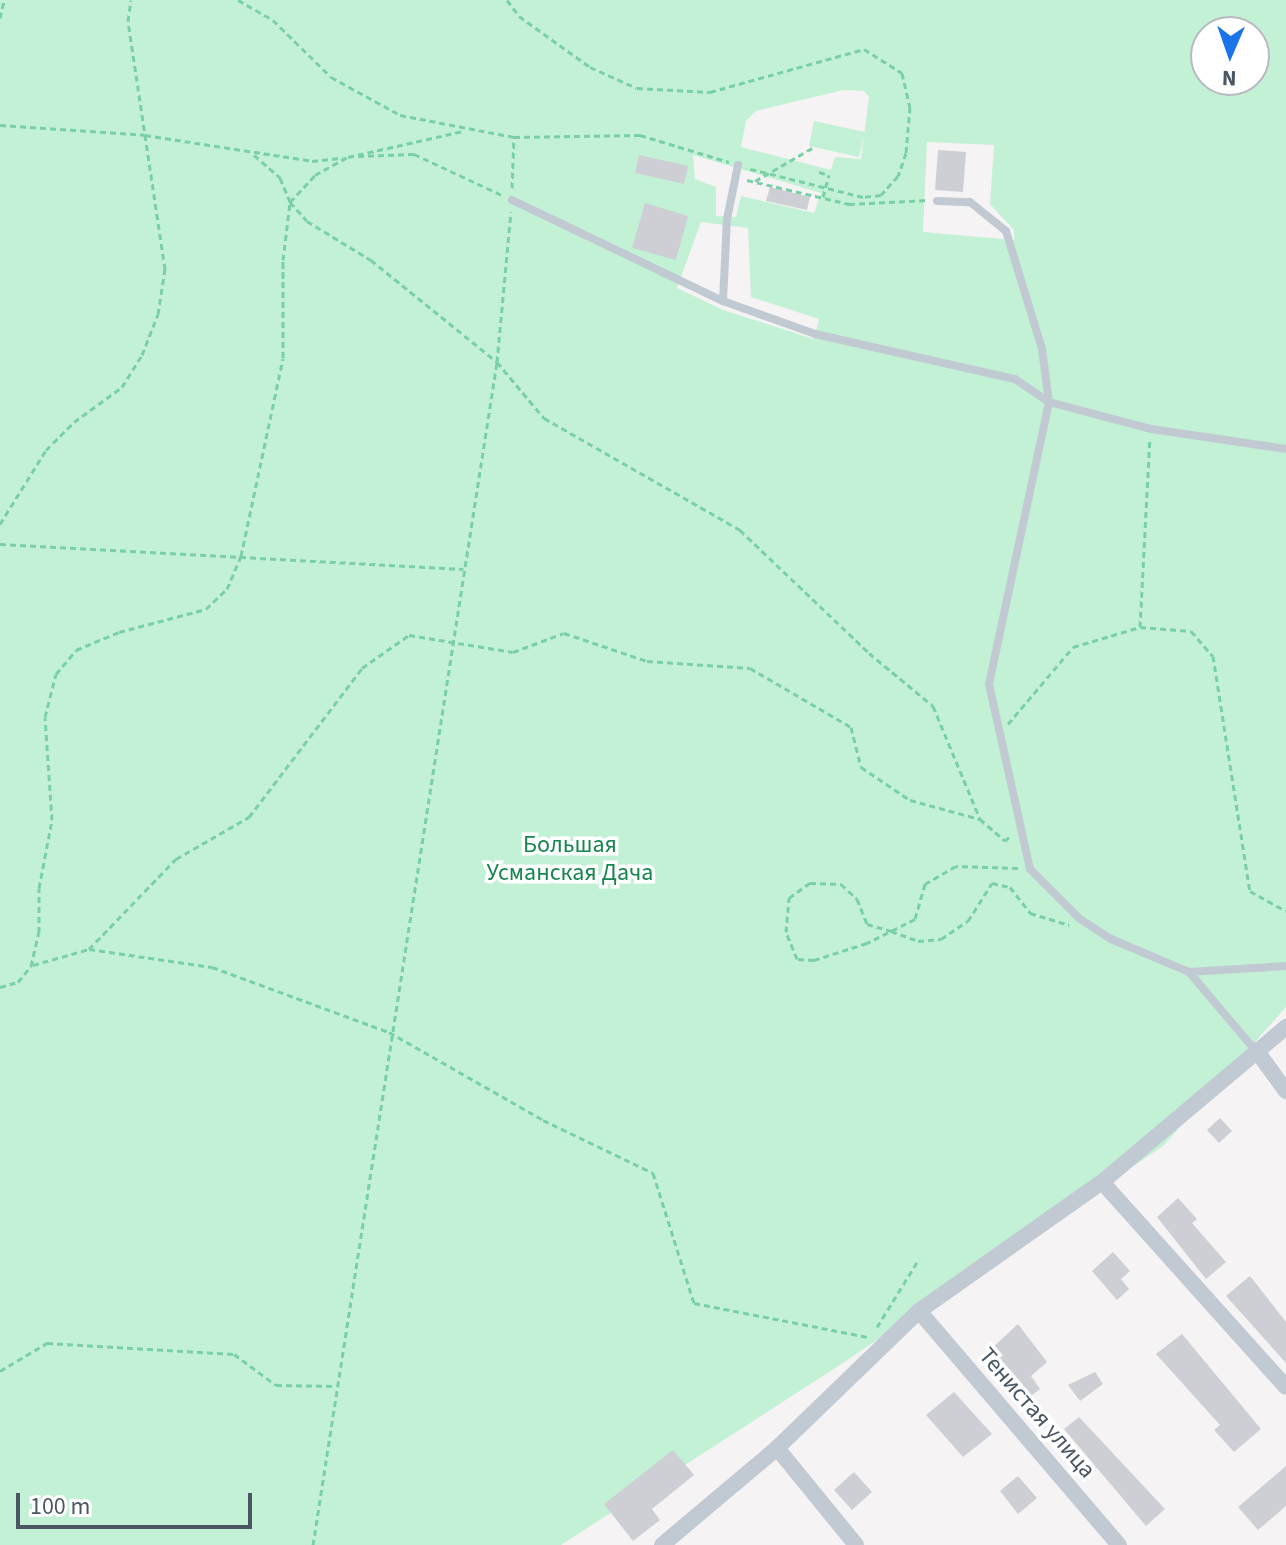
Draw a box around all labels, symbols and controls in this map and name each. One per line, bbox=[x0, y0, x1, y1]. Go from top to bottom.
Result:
north arrow bbox=[1190, 16, 1270, 96]
text: N bbox=[1221, 62, 1237, 94]
park label: Большая Усманская Дача bbox=[487, 831, 653, 887]
street label: Тенистая улица bbox=[972, 1342, 1102, 1484]
scale bar bbox=[20, 1477, 256, 1527]
text: 100 m bbox=[30, 1489, 90, 1524]

